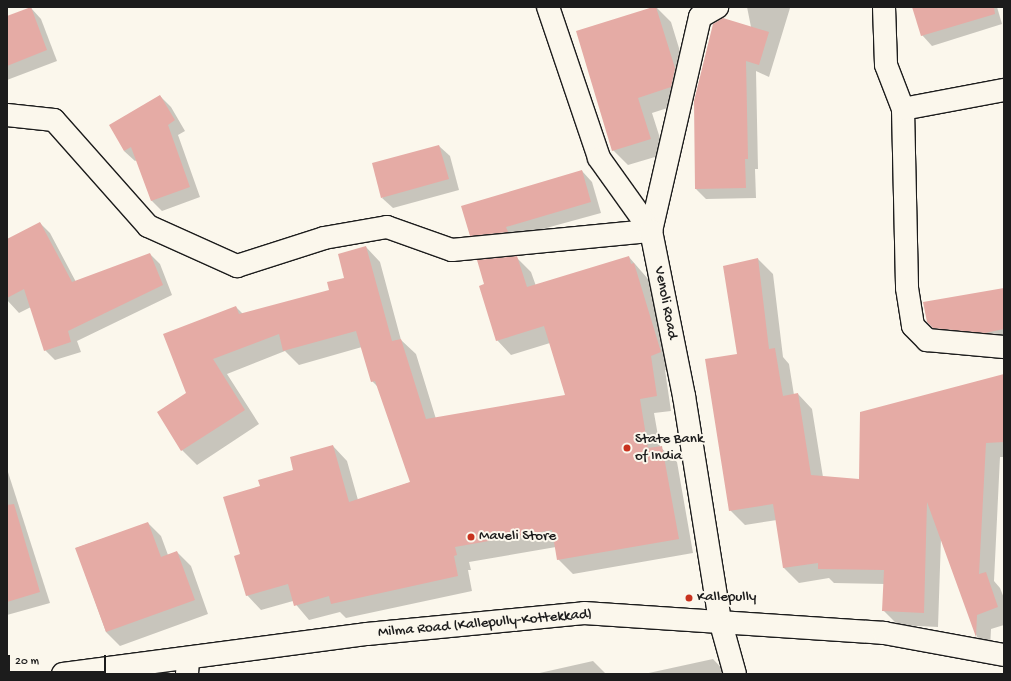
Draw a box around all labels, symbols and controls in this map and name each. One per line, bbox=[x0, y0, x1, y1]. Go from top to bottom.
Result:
street label: Venoli Road bbox=[649, 265, 681, 341]
place label: State Bank of India bbox=[635, 430, 704, 465]
marker: State Bank of India bbox=[622, 443, 632, 453]
place label: Maveli Store bbox=[479, 528, 556, 546]
marker: Maveli Store bbox=[466, 532, 476, 542]
place label: Kallepully bbox=[697, 589, 756, 607]
marker: Kallepully bbox=[684, 593, 694, 603]
street label: Milma Road (Kallepully-Kottekkad) bbox=[377, 606, 593, 642]
scale bar bbox=[10, 647, 108, 673]
text: 20 m bbox=[15, 655, 39, 669]

